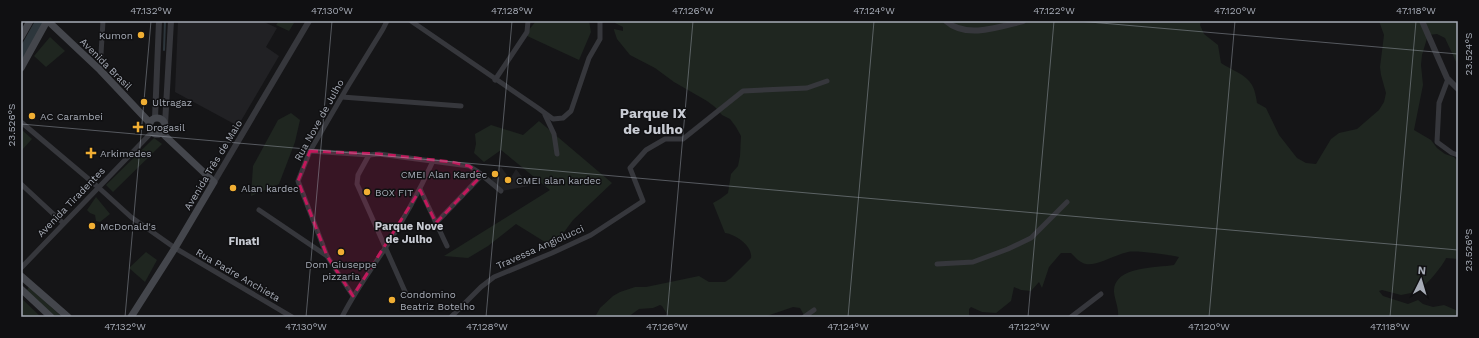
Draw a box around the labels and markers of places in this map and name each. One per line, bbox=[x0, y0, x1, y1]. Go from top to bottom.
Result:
place label: Kumon bbox=[99, 30, 133, 41]
marker: Kumon bbox=[136, 30, 146, 40]
marker: Ultragaz bbox=[139, 97, 149, 107]
place label: Ultragaz bbox=[152, 97, 192, 108]
marker: AC Carambei bbox=[27, 111, 37, 121]
place label: AC Carambei bbox=[40, 111, 103, 122]
marker: Drogasil bbox=[133, 122, 143, 132]
place label: Drogasil bbox=[146, 122, 185, 133]
marker: Arkimedes bbox=[85, 147, 97, 159]
place label: Arkimedes bbox=[100, 148, 152, 159]
place label: CMEI Alan Kardec bbox=[401, 169, 487, 180]
marker: CMEI Alan Kardec bbox=[490, 169, 500, 179]
marker: CMEI alan kardec bbox=[503, 175, 513, 185]
place label: CMEI alan kardec bbox=[516, 175, 601, 186]
marker: Alan kardec bbox=[228, 183, 238, 193]
place label: Alan kardec bbox=[241, 183, 299, 194]
marker: BOX FIT bbox=[362, 187, 372, 197]
place label: BOX FIT bbox=[375, 187, 413, 198]
marker: McDonald's bbox=[87, 221, 97, 231]
place label: McDonald's bbox=[100, 221, 156, 232]
marker: Dom Giuseppe pizzaria bbox=[336, 247, 346, 257]
place label: Dom Giuseppe pizzaria bbox=[305, 259, 377, 282]
place label: Condomino Beatriz Botelho bbox=[400, 289, 475, 312]
marker: Condomino Beatriz Botelho bbox=[387, 295, 397, 305]

